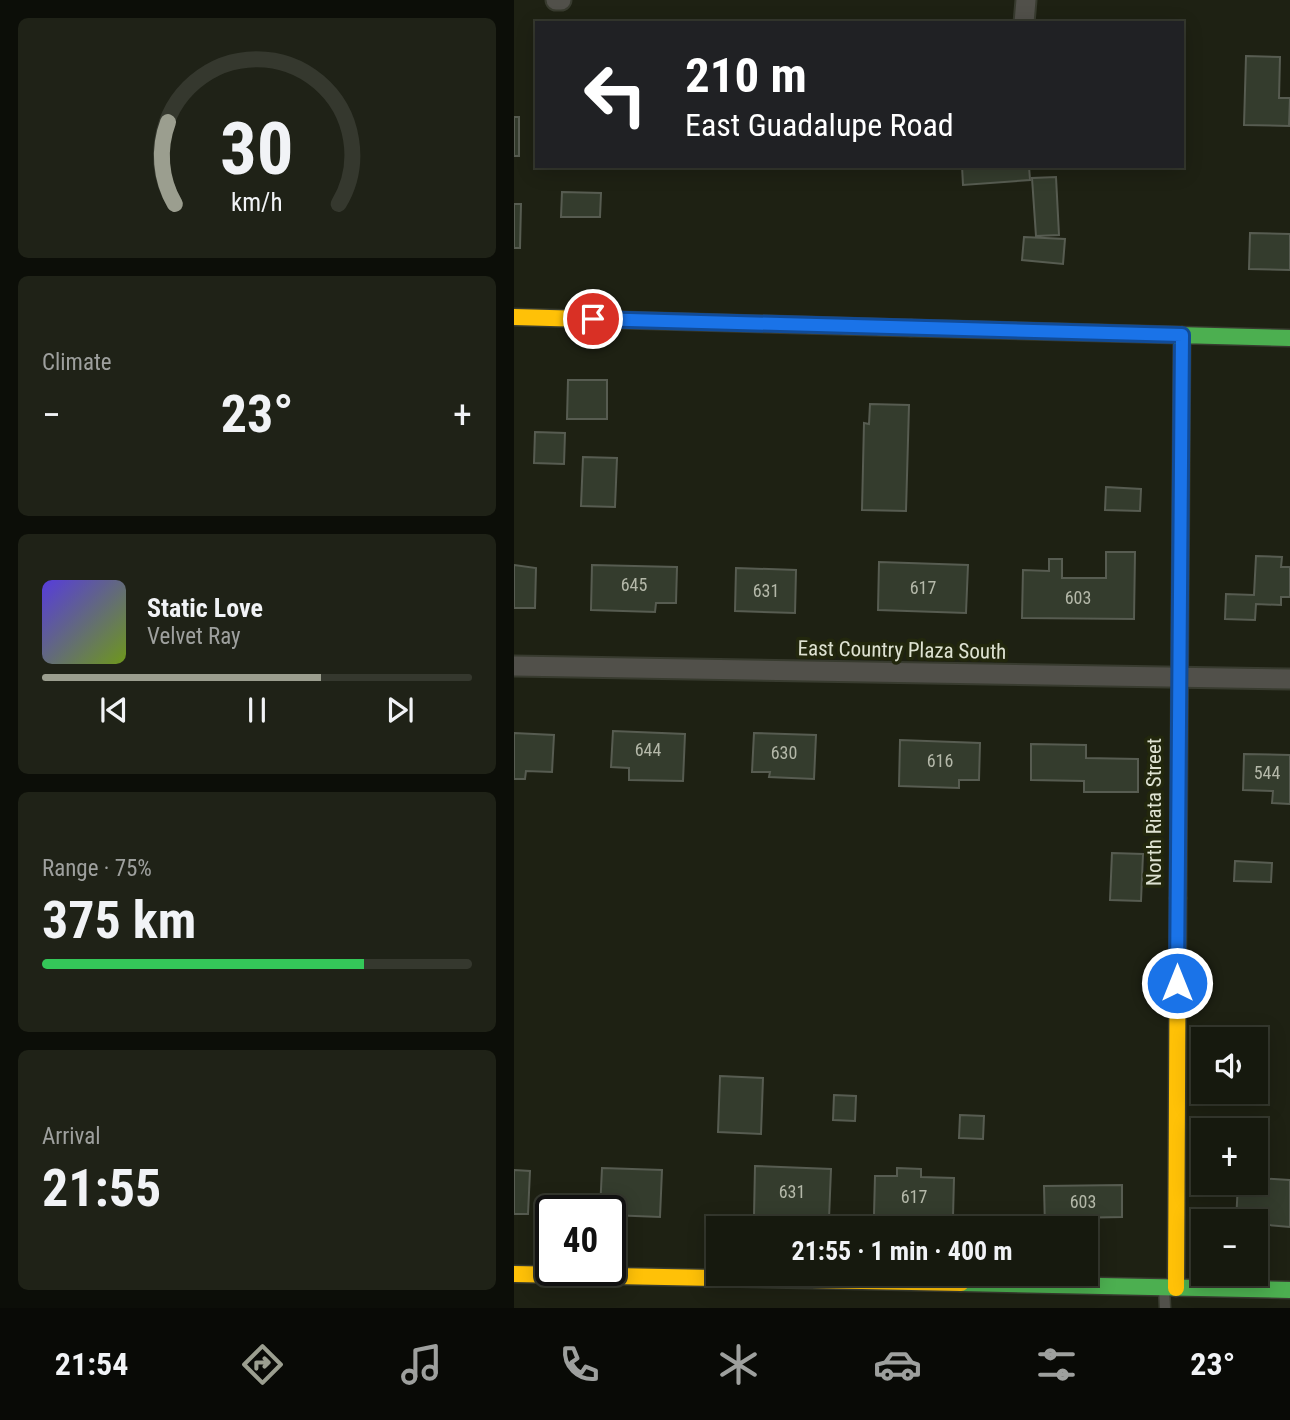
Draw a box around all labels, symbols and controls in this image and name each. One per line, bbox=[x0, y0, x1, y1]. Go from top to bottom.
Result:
text: 210 m bbox=[685, 47, 807, 104]
icon: left bbox=[570, 49, 661, 140]
text: 30 bbox=[220, 106, 294, 192]
text: East Guadalupe Road bbox=[685, 106, 954, 144]
text: km/h bbox=[231, 188, 283, 217]
pin bbox=[563, 289, 623, 349]
icon: arrive bbox=[574, 300, 612, 338]
text: Climate bbox=[42, 349, 112, 376]
text: 23° bbox=[221, 384, 293, 445]
text: − bbox=[42, 393, 61, 437]
text: + bbox=[453, 393, 472, 437]
house number: 645 bbox=[621, 574, 647, 595]
house number: 617 bbox=[910, 577, 936, 598]
house number: 631 bbox=[753, 580, 779, 601]
house number: 603 bbox=[1065, 587, 1091, 608]
text: Static Love bbox=[147, 593, 263, 623]
text: Velvet Ray bbox=[147, 623, 241, 650]
street label: East Country Plaza South bbox=[797, 636, 1007, 664]
icon: previous bbox=[95, 691, 133, 729]
icon: pause bbox=[238, 691, 276, 729]
icon: next bbox=[381, 691, 419, 729]
street label: North Riata Street bbox=[1142, 738, 1166, 886]
house number: 644 bbox=[635, 739, 661, 760]
house number: 630 bbox=[771, 742, 797, 763]
house number: 616 bbox=[927, 750, 953, 771]
house number: 544 bbox=[1254, 762, 1280, 783]
text: Range · 75% bbox=[42, 855, 152, 882]
text: 375 km bbox=[42, 890, 196, 951]
position arrow bbox=[1140, 946, 1214, 1020]
map controls bbox=[1191, 1027, 1268, 1286]
button: sound bbox=[1191, 1027, 1268, 1104]
button: + bbox=[1191, 1118, 1268, 1195]
text: Arrival bbox=[42, 1123, 101, 1150]
text: 21:55 bbox=[42, 1158, 161, 1219]
house number: 631 bbox=[779, 1181, 805, 1202]
house number: 617 bbox=[901, 1186, 927, 1207]
house number: 603 bbox=[1070, 1191, 1096, 1212]
speed limit sign: 40 bbox=[535, 1195, 626, 1286]
button: − bbox=[1191, 1209, 1268, 1286]
text: 21:55 · 1 min · 400 m bbox=[792, 1236, 1012, 1266]
icon: directions bbox=[238, 1340, 287, 1389]
icon: music bbox=[397, 1340, 446, 1389]
icon: phone bbox=[555, 1340, 604, 1389]
icon: climate bbox=[714, 1340, 763, 1389]
icon: car bbox=[873, 1340, 922, 1389]
icon: filters bbox=[1032, 1340, 1081, 1389]
text: 21:54 bbox=[55, 1345, 128, 1383]
text: 23° bbox=[1190, 1345, 1235, 1383]

